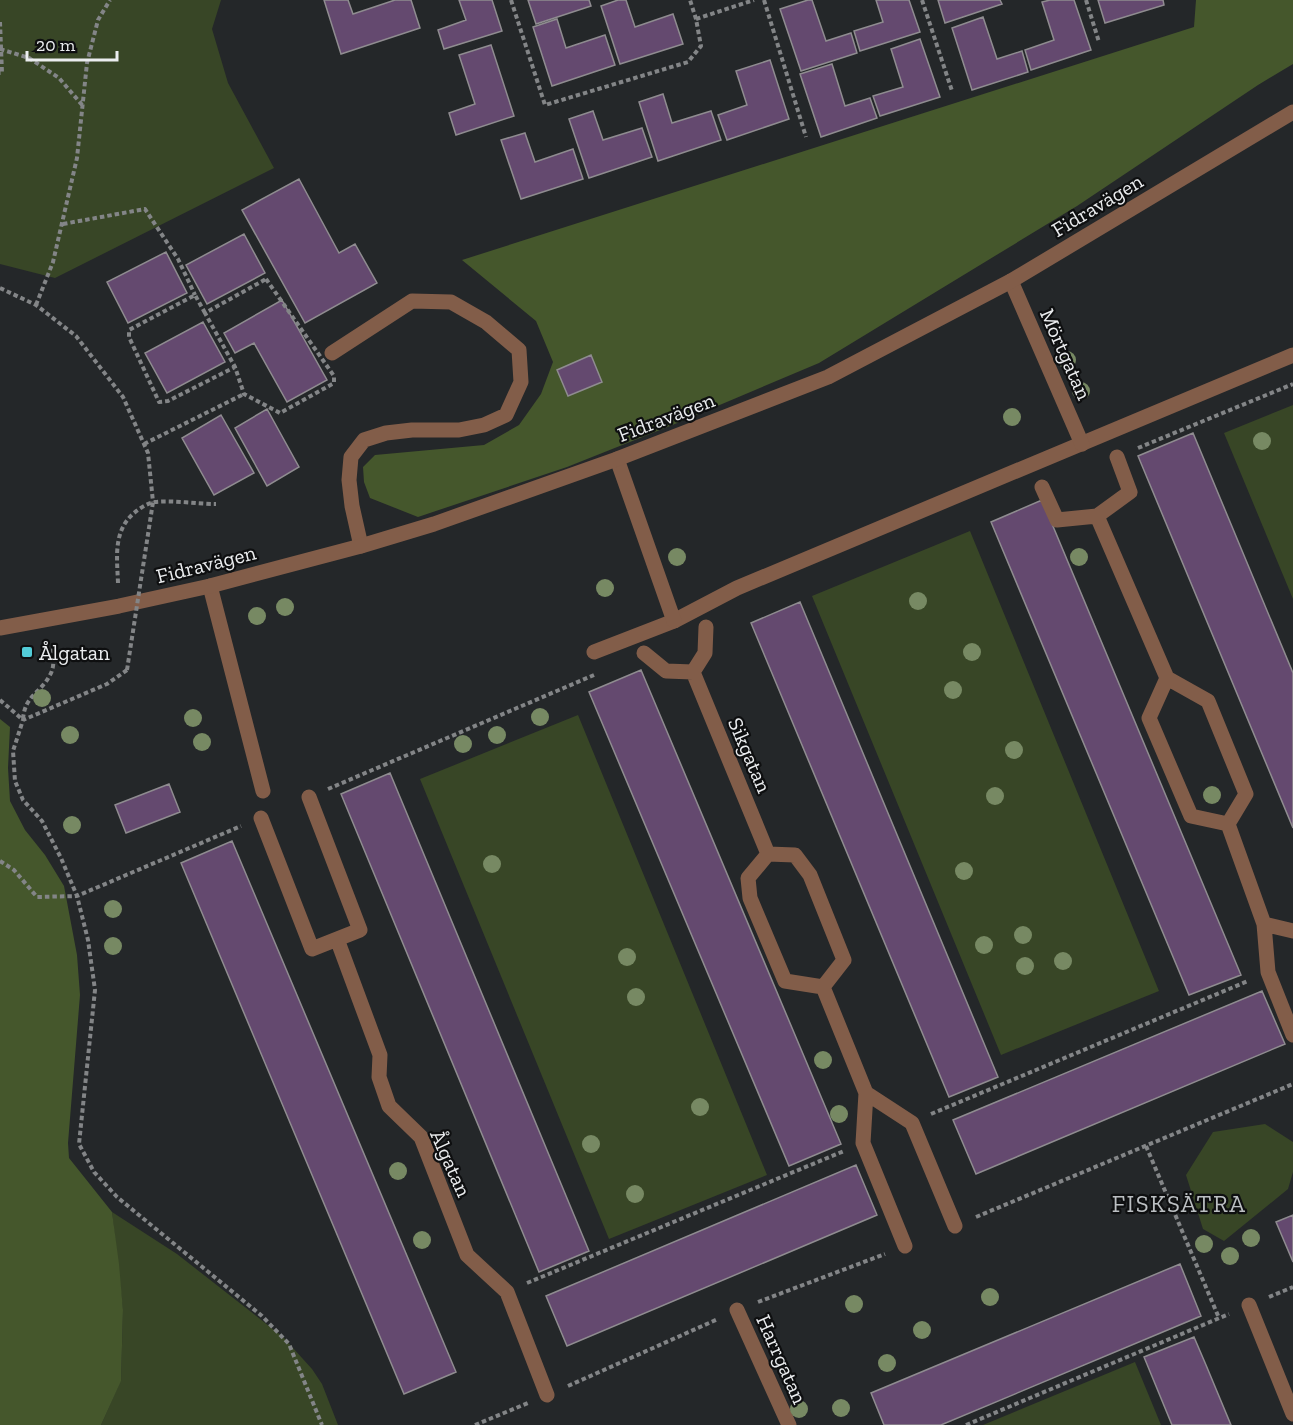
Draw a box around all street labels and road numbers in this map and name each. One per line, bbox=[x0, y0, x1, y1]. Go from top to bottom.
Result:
street label: Fidravägen bbox=[1047, 168, 1147, 242]
street label: Mörtgatan bbox=[1035, 305, 1097, 403]
street label: Fidravägen bbox=[614, 387, 718, 447]
street label: Fidravägen bbox=[154, 540, 258, 588]
street label: Sikgatan bbox=[723, 714, 777, 796]
street label: Ålgatan bbox=[425, 1126, 477, 1200]
street label: Harrgatan bbox=[751, 1311, 813, 1407]

